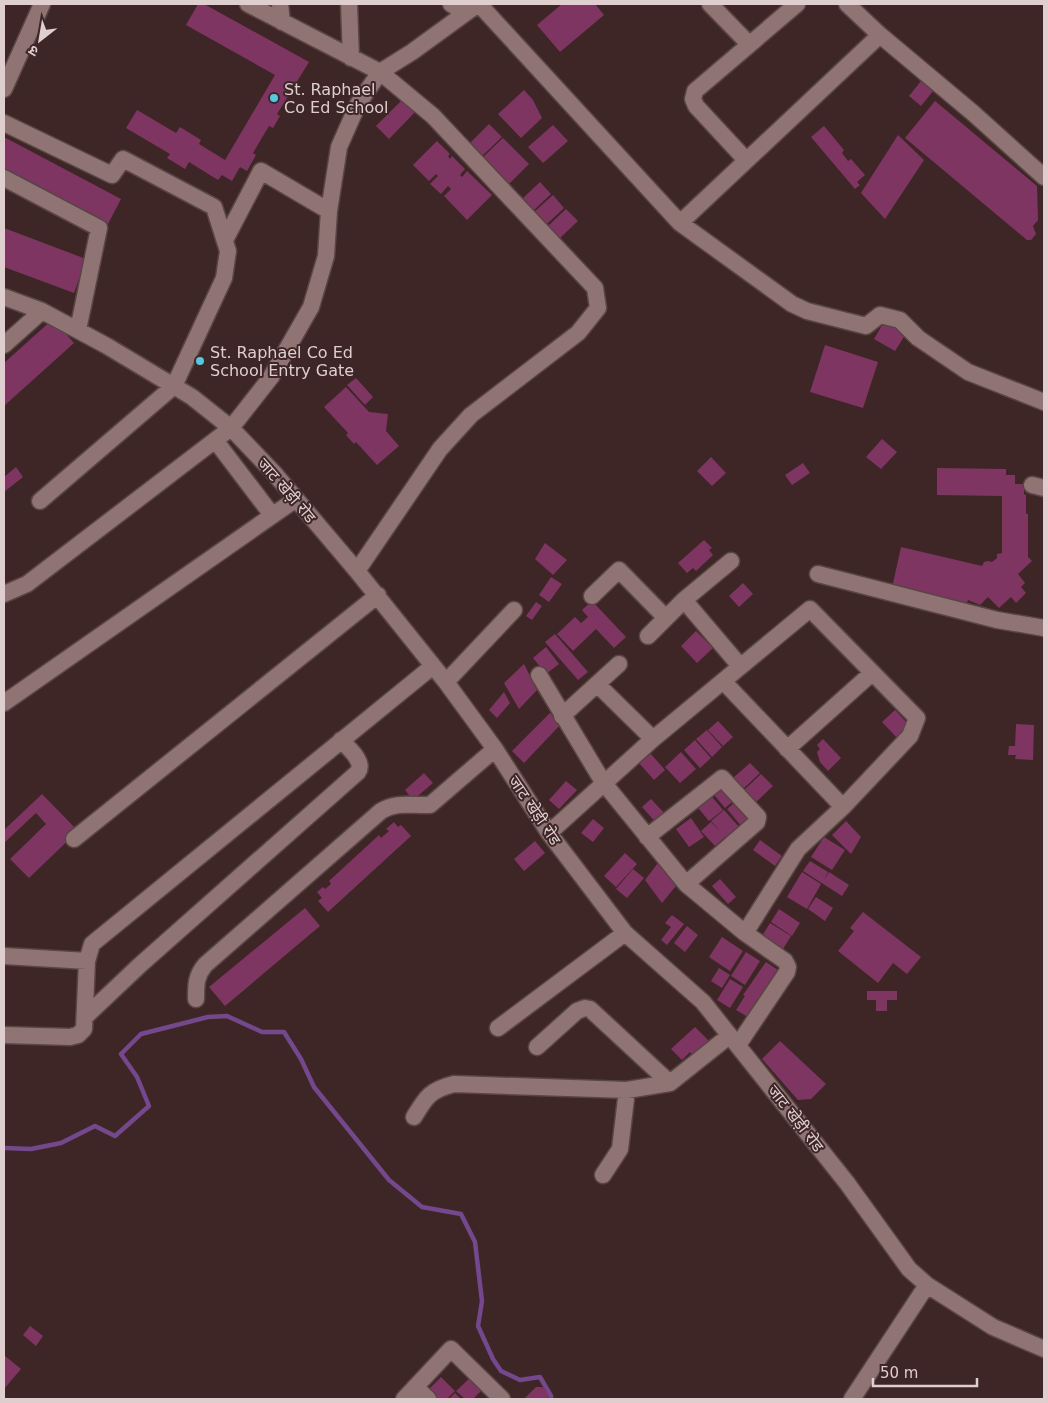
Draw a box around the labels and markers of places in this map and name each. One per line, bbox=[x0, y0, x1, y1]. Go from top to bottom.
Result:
place label: St. Raphael Co Ed School bbox=[284, 80, 389, 117]
marker: St. Raphael Co Ed School bbox=[268, 92, 280, 104]
place label: St. Raphael Co Ed School Entry Gate bbox=[210, 343, 354, 380]
marker: St. Raphael Co Ed School Entry Gate bbox=[194, 355, 206, 367]

